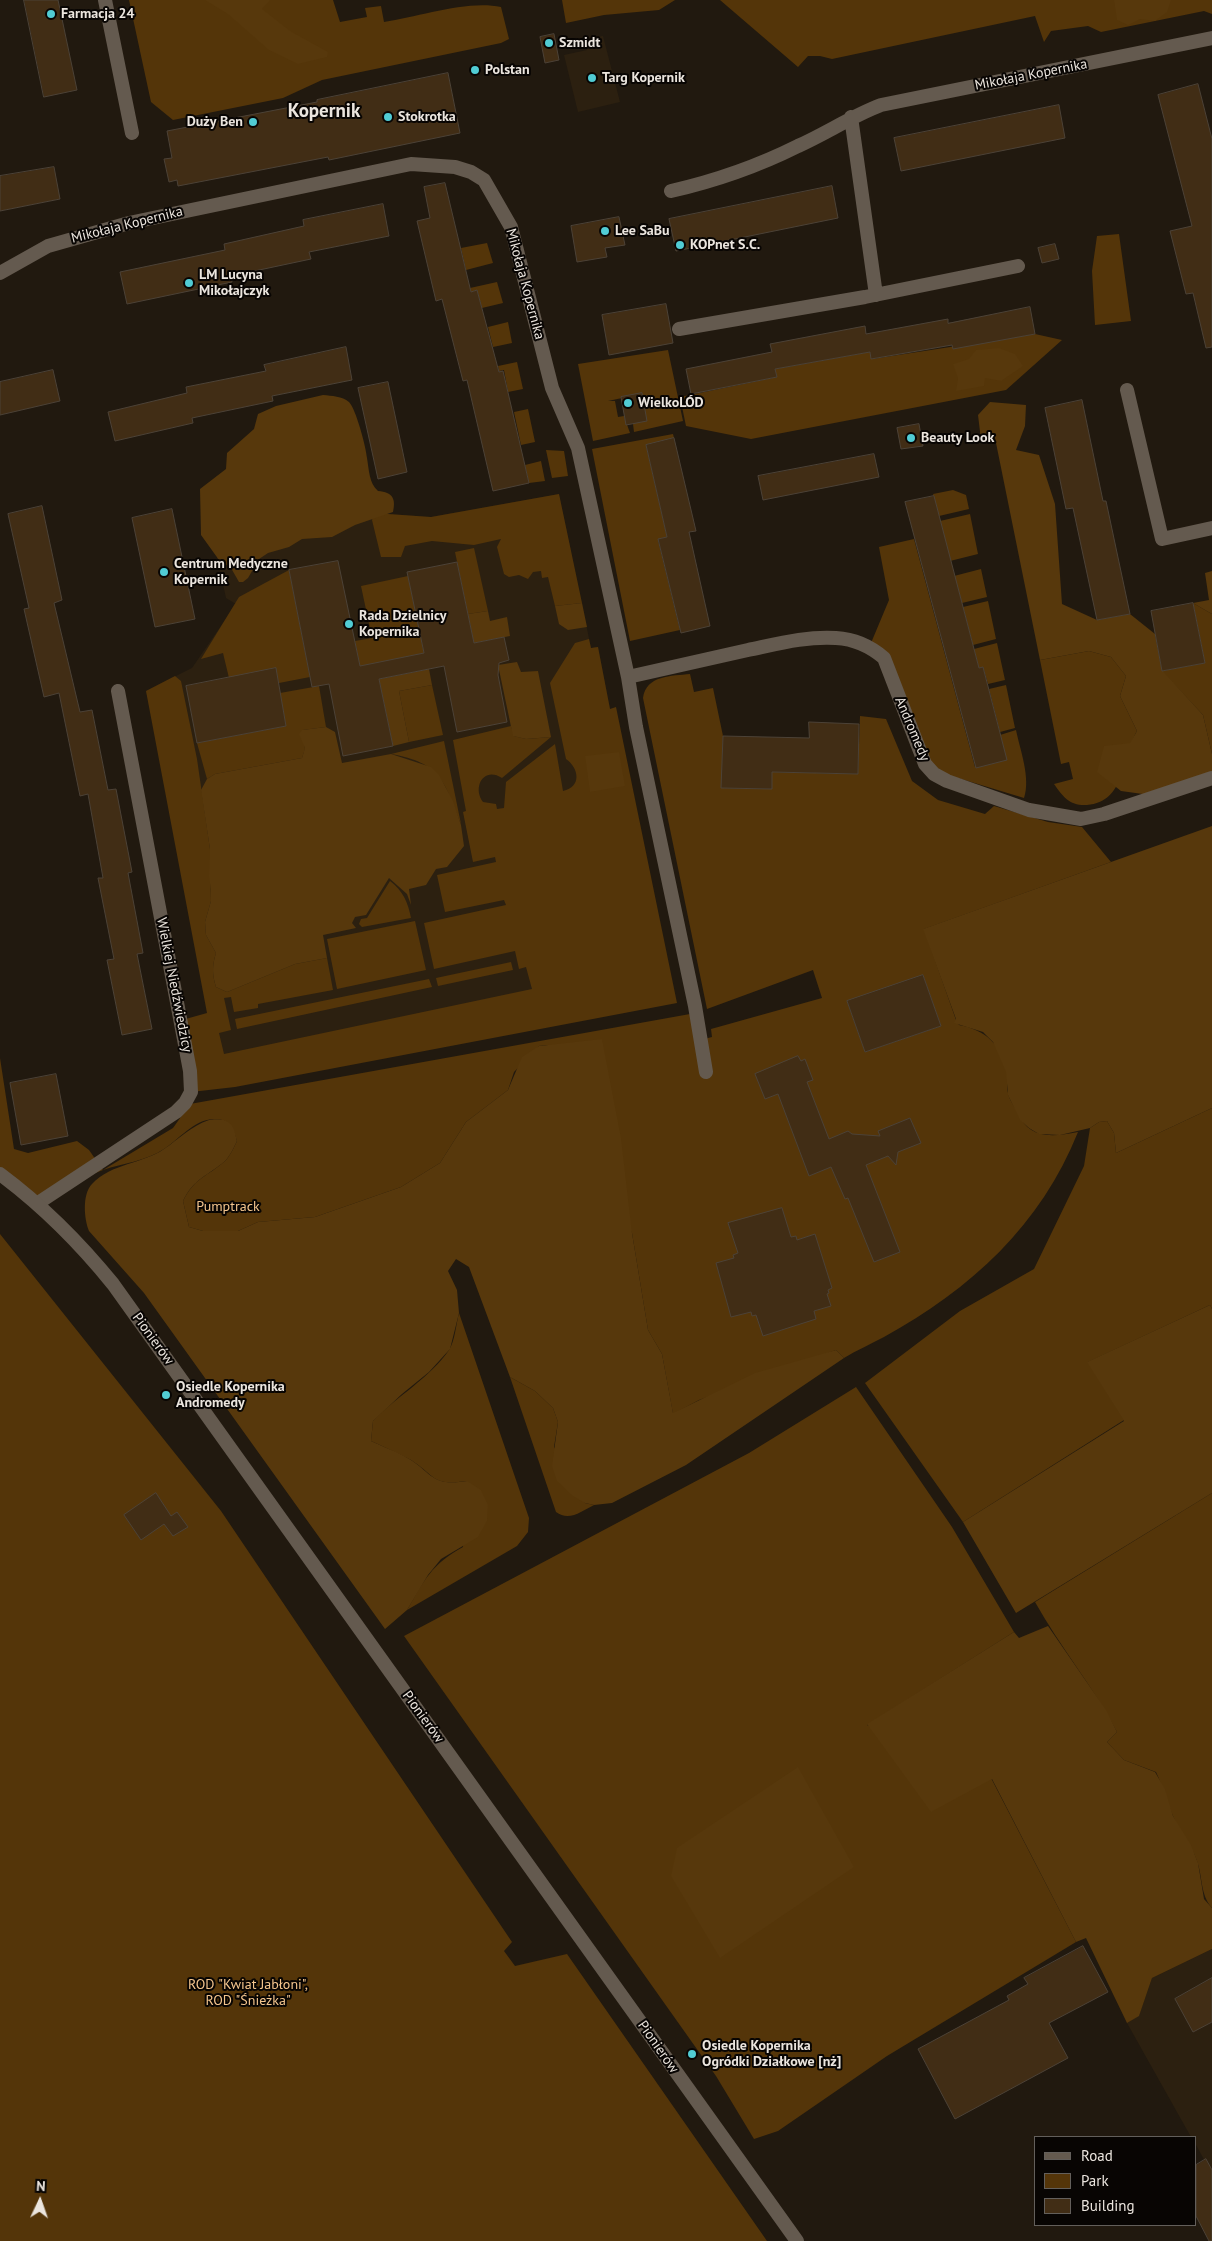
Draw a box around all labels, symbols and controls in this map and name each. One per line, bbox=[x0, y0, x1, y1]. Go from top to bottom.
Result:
place label: Farmacja 24 bbox=[61, 6, 134, 22]
marker: Farmacja 24 bbox=[45, 8, 57, 20]
place label: Szmidt bbox=[559, 35, 600, 51]
marker: Szmidt bbox=[543, 37, 555, 49]
street label: Mikołaja Kopernika bbox=[973, 56, 1089, 94]
place label: Polstan bbox=[485, 62, 530, 78]
marker: Polstan bbox=[469, 64, 481, 76]
place label: Targ Kopernik bbox=[602, 70, 685, 86]
marker: Targ Kopernik bbox=[586, 72, 598, 84]
district label: Kopernik bbox=[288, 101, 360, 123]
place label: Stokrotka bbox=[398, 109, 456, 125]
marker: Stokrotka bbox=[382, 111, 394, 123]
place label: Duży Ben bbox=[187, 114, 243, 130]
marker: Duży Ben bbox=[247, 116, 259, 128]
street label: Mikołaja Kopernika bbox=[70, 203, 184, 247]
place label: Lee SaBu bbox=[615, 223, 670, 239]
marker: Lee SaBu bbox=[599, 225, 611, 237]
street label: Mikołaja Kopernika bbox=[502, 227, 548, 341]
place label: KOPnet S.C. bbox=[690, 237, 760, 253]
marker: KOPnet S.C. bbox=[674, 239, 686, 251]
place label: LM Lucyna Mikołajczyk bbox=[199, 267, 269, 300]
marker: LM Lucyna Mikołajczyk bbox=[183, 277, 195, 289]
place label: WielkoLÓD bbox=[638, 395, 704, 411]
marker: WielkoLÓD bbox=[622, 397, 634, 409]
place label: Beauty Look bbox=[921, 430, 994, 446]
marker: Beauty Look bbox=[905, 432, 917, 444]
place label: Centrum Medyczne Kopernik bbox=[174, 556, 288, 588]
marker: Centrum Medyczne Kopernik bbox=[158, 566, 170, 578]
place label: Rada Dzielnicy Kopernika bbox=[359, 608, 447, 640]
marker: Rada Dzielnicy Kopernika bbox=[343, 618, 355, 630]
street label: Andromedy bbox=[891, 694, 933, 764]
street label: Wielkiej Niedźwiedzicy bbox=[153, 916, 195, 1054]
park label: Pumptrack bbox=[196, 1199, 260, 1215]
street label: Pionierów bbox=[129, 1310, 177, 1368]
place label: Osiedle Kopernika Andromedy bbox=[176, 1379, 285, 1411]
marker: Osiedle Kopernika Andromedy bbox=[160, 1389, 172, 1401]
street label: Pionierów bbox=[399, 1688, 447, 1746]
park label: ROD "Kwiat Jabłoni", ROD "Śnieżka" bbox=[188, 1977, 308, 2010]
street label: Pionierów bbox=[634, 2018, 682, 2076]
place label: Osiedle Kopernika Ogródki Działkowe [nż] bbox=[702, 2038, 841, 2070]
marker: Osiedle Kopernika Ogródki Działkowe [nż] bbox=[686, 2048, 698, 2060]
legend bbox=[1034, 2136, 1197, 2226]
text: Road bbox=[1081, 2146, 1113, 2165]
text: Park bbox=[1081, 2171, 1109, 2190]
north arrow bbox=[15, 2176, 65, 2226]
text: N bbox=[36, 2177, 46, 2195]
text: Building bbox=[1081, 2196, 1135, 2215]

